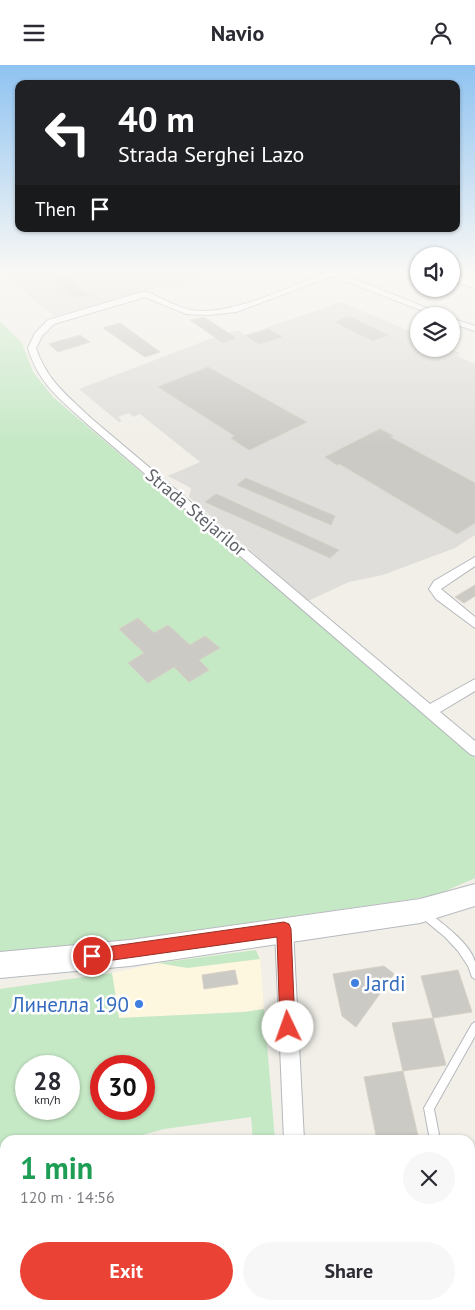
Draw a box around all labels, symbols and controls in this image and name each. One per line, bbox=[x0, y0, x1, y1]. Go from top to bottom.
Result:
icon: menu bbox=[20, 19, 48, 47]
text: Navio bbox=[211, 19, 264, 47]
icon: person bbox=[427, 19, 455, 47]
text: 40 m bbox=[118, 96, 195, 142]
icon: left bbox=[35, 100, 100, 165]
text: Strada Serghei Lazo bbox=[118, 140, 304, 168]
icon: arrive bbox=[86, 195, 114, 223]
text: Then bbox=[35, 197, 76, 221]
map controls bbox=[410, 247, 460, 357]
button: sound bbox=[410, 247, 460, 297]
button: layers bbox=[410, 307, 460, 357]
street label: Strada Stejarilor bbox=[141, 463, 251, 561]
pin bbox=[71, 935, 113, 977]
icon: arrive bbox=[78, 942, 106, 970]
place label: Jardi bbox=[364, 970, 406, 997]
marker: Jardi bbox=[349, 977, 361, 989]
place label: Линелла 190 bbox=[10, 991, 129, 1018]
marker: Линелла 190 bbox=[133, 998, 145, 1010]
position arrow bbox=[261, 1000, 313, 1052]
speed limit sign: 30 bbox=[90, 1055, 155, 1120]
text: 28 bbox=[33, 1065, 62, 1097]
text: km/h bbox=[34, 1092, 61, 1107]
text: 1 min bbox=[20, 1148, 93, 1187]
button: close bbox=[403, 1152, 455, 1204]
text: 120 m · 14:56 bbox=[20, 1187, 115, 1207]
button: Exit bbox=[20, 1242, 233, 1300]
button: Share bbox=[243, 1242, 455, 1300]

